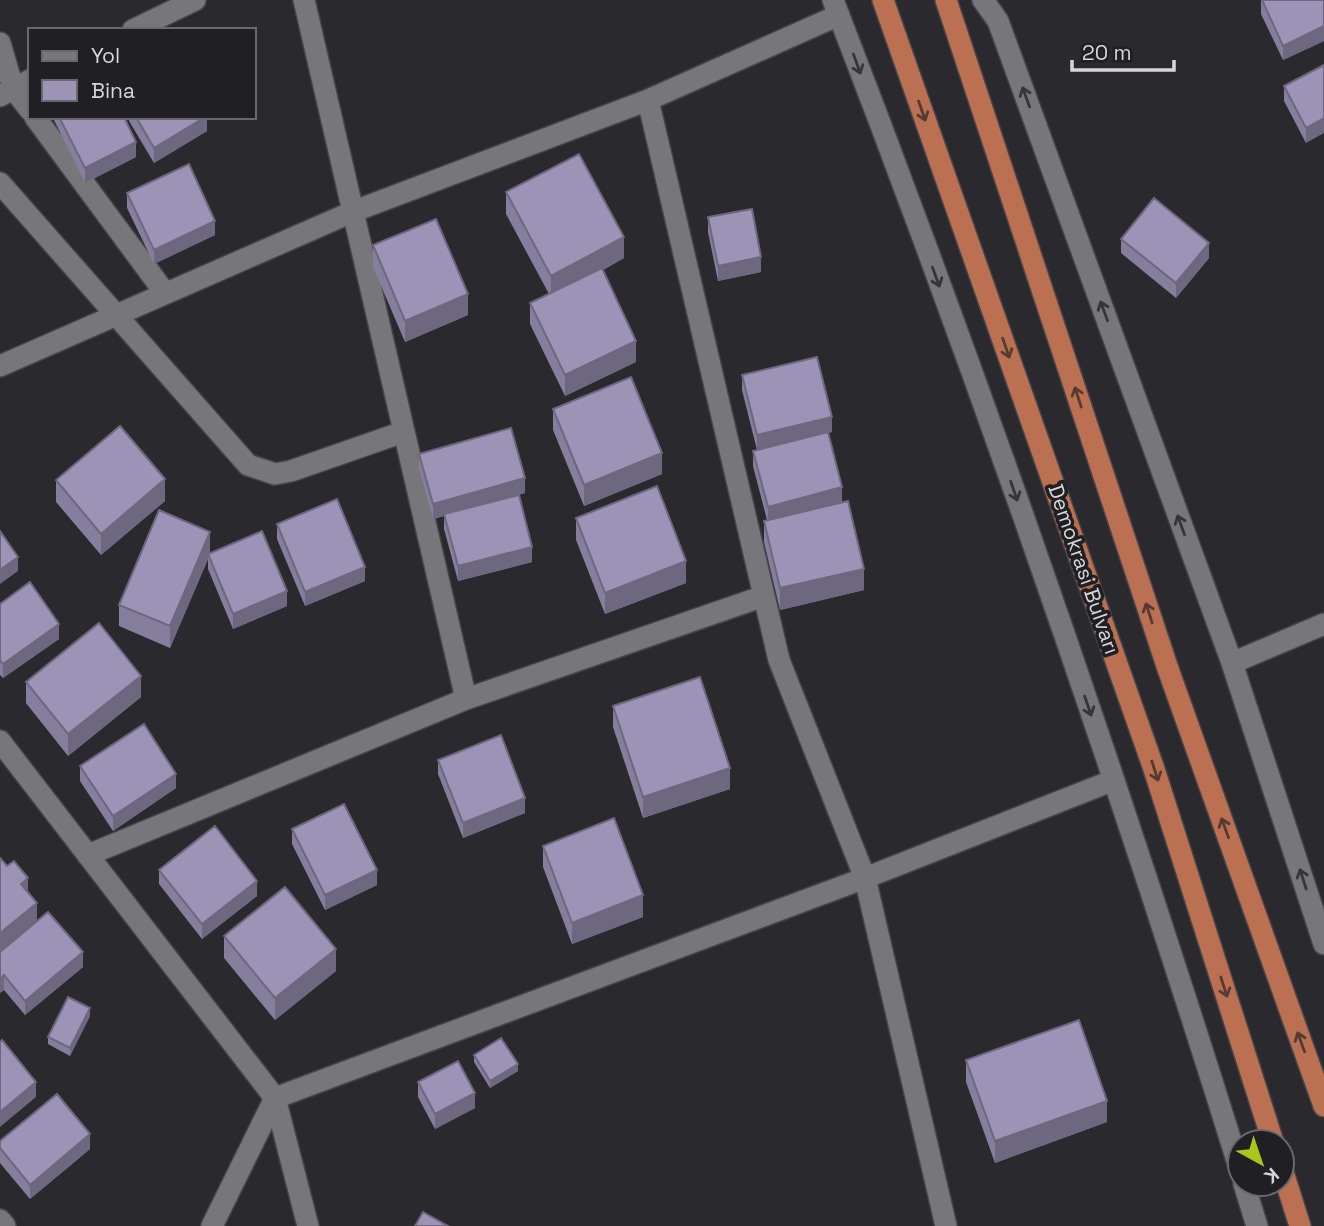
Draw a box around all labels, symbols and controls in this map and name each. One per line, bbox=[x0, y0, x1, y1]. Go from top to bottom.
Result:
legend bbox=[28, 28, 256, 119]
scale bar bbox=[1072, 28, 1174, 72]
text: 20 m bbox=[1082, 39, 1132, 66]
text: Yol bbox=[91, 42, 120, 69]
one-way arrow bbox=[852, 52, 864, 74]
text: Bina bbox=[91, 77, 135, 104]
one-way arrow bbox=[1018, 87, 1031, 109]
one-way arrow bbox=[917, 99, 929, 121]
one-way arrow bbox=[930, 266, 943, 288]
one-way arrow bbox=[1096, 301, 1109, 323]
one-way arrow bbox=[1001, 337, 1013, 359]
one-way arrow bbox=[1071, 387, 1083, 409]
one-way arrow bbox=[1009, 479, 1021, 501]
street label: Demokrasi Bulvarı bbox=[1042, 481, 1126, 657]
one-way arrow bbox=[1174, 514, 1187, 536]
one-way arrow bbox=[1142, 603, 1155, 625]
one-way arrow bbox=[1082, 695, 1095, 717]
one-way arrow bbox=[1150, 759, 1162, 781]
one-way arrow bbox=[1217, 817, 1230, 839]
one-way arrow bbox=[1296, 868, 1309, 890]
one-way arrow bbox=[1219, 976, 1231, 998]
one-way arrow bbox=[1294, 1032, 1306, 1054]
north arrow bbox=[1226, 1128, 1296, 1198]
text: K bbox=[1259, 1162, 1284, 1189]

